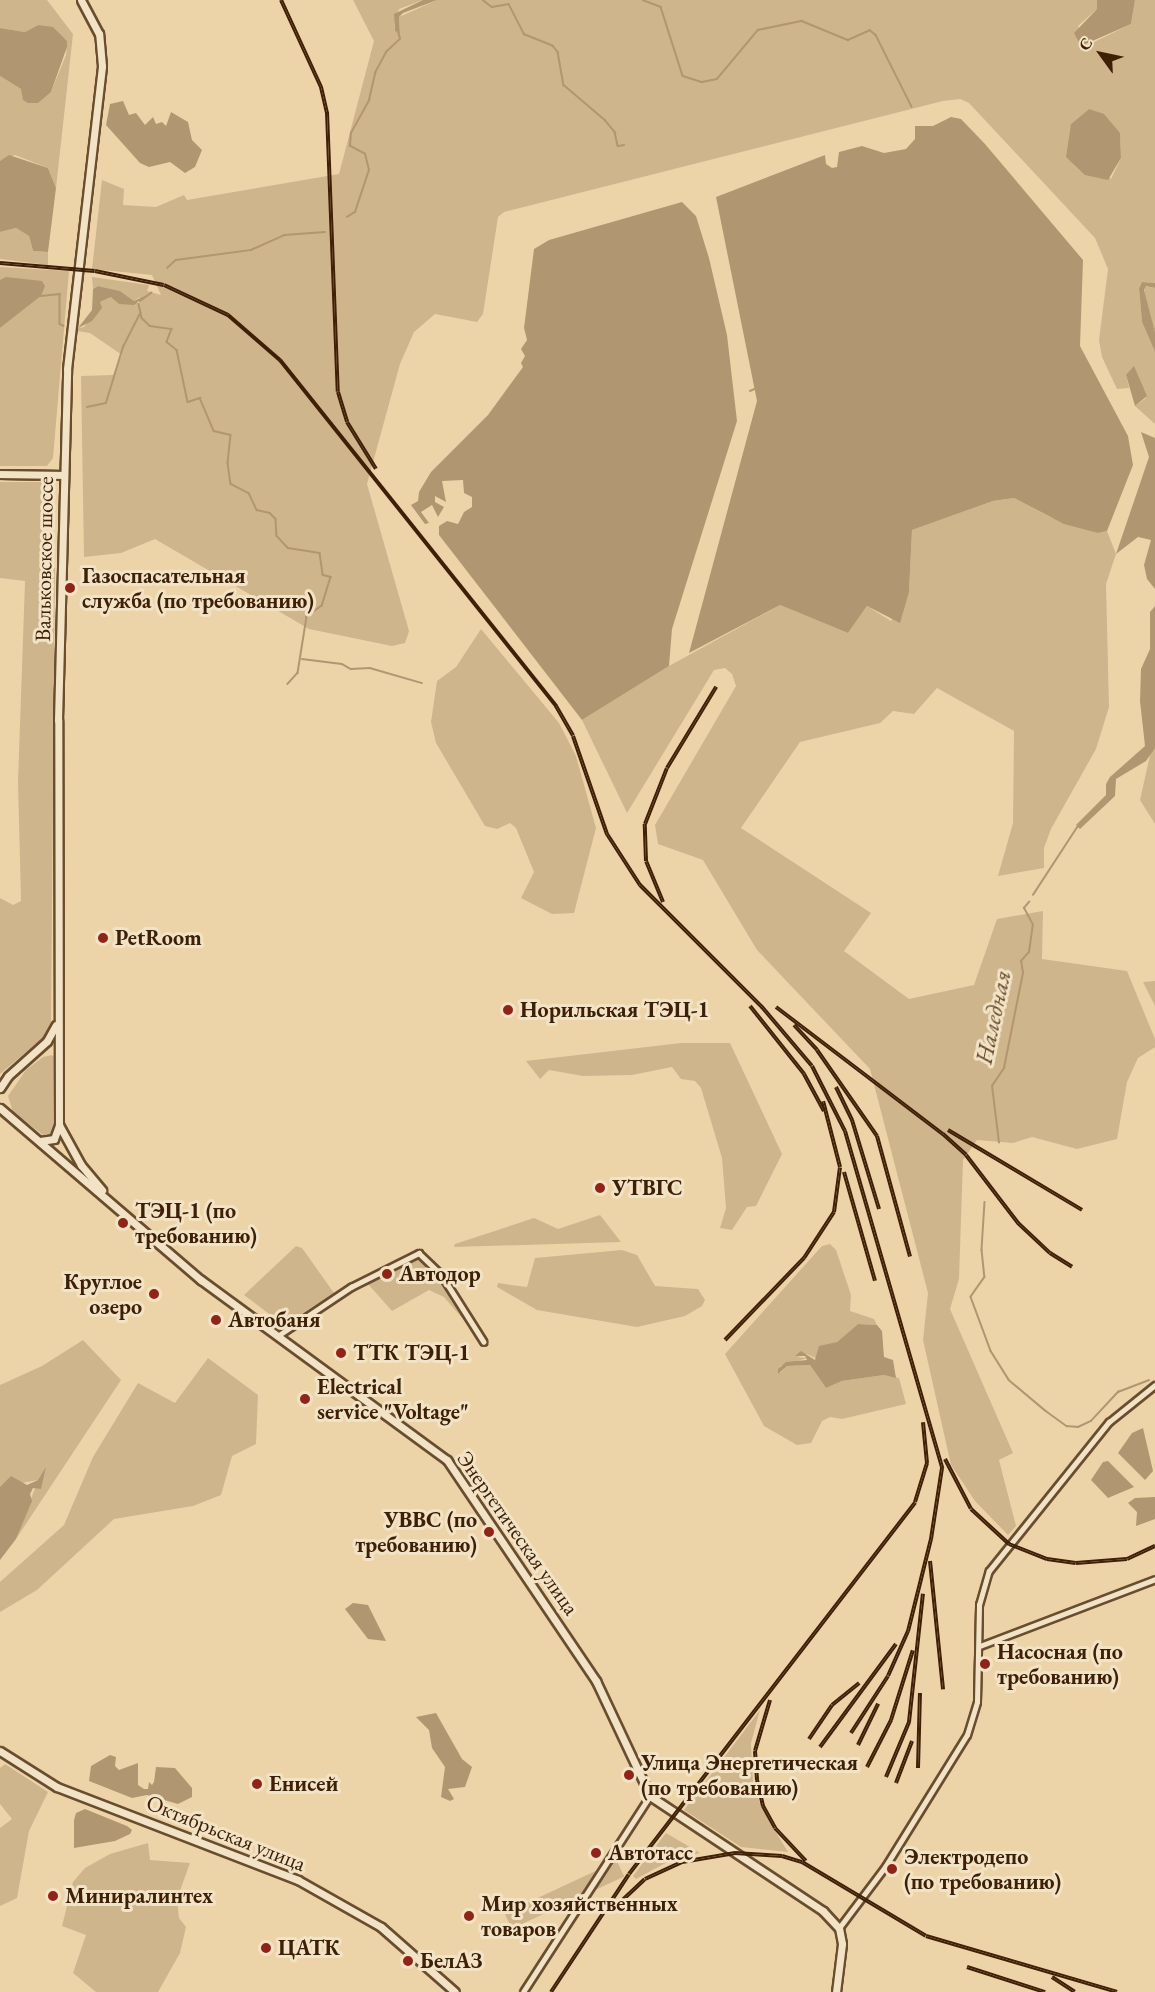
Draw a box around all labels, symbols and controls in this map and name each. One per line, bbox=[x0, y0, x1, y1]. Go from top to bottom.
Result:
north arrow bbox=[1071, 24, 1131, 84]
text: С bbox=[1074, 33, 1097, 54]
street label: Вальковское шоссе bbox=[29, 476, 59, 642]
place label: Газоспасательная служба (по требованию) bbox=[82, 562, 314, 614]
marker: Газоспасательная служба (по требованию) bbox=[63, 581, 77, 595]
place label: PetRoom bbox=[115, 925, 202, 951]
marker: PetRoom bbox=[96, 931, 110, 945]
water label: Наледная bbox=[969, 968, 1017, 1066]
place label: Норильская ТЭЦ-1 bbox=[520, 997, 709, 1023]
marker: Норильская ТЭЦ-1 bbox=[501, 1003, 515, 1017]
place label: УТВГС bbox=[612, 1175, 683, 1201]
marker: УТВГС bbox=[593, 1181, 607, 1195]
place label: ТЭЦ-1 (по требованию) bbox=[135, 1197, 257, 1248]
marker: ТЭЦ-1 (по требованию) bbox=[116, 1216, 130, 1230]
place label: Автодор bbox=[399, 1261, 481, 1287]
marker: Автодор bbox=[380, 1267, 394, 1281]
place label: Круглое озеро bbox=[64, 1268, 142, 1320]
marker: Круглое озеро bbox=[147, 1287, 161, 1301]
place label: Автобаня bbox=[228, 1307, 320, 1333]
marker: Автобаня bbox=[209, 1313, 223, 1327]
place label: ТТК ТЭЦ-1 bbox=[353, 1340, 470, 1366]
marker: ТТК ТЭЦ-1 bbox=[334, 1346, 348, 1360]
place label: Electrical service "Voltage" bbox=[317, 1373, 469, 1424]
marker: Electrical service "Voltage" bbox=[298, 1392, 312, 1406]
street label: Энергетическая улица bbox=[451, 1446, 585, 1620]
place label: УВВС (по требованию) bbox=[355, 1506, 477, 1558]
marker: УВВС (по требованию) bbox=[482, 1525, 496, 1539]
place label: Насосная (по требованию) bbox=[997, 1638, 1123, 1690]
marker: Насосная (по требованию) bbox=[978, 1657, 992, 1671]
place label: Улица Энергетическая (по требованию) bbox=[641, 1749, 858, 1801]
marker: Улица Энергетическая (по требованию) bbox=[622, 1768, 636, 1782]
place label: Енисей bbox=[269, 1771, 338, 1797]
marker: Енисей bbox=[250, 1777, 264, 1791]
street label: Октябрьская улица bbox=[142, 1789, 310, 1877]
place label: Автотасс bbox=[608, 1840, 693, 1866]
place label: Электродепо (по требованию) bbox=[904, 1843, 1061, 1894]
marker: Автотасс bbox=[589, 1846, 603, 1860]
marker: Электродепо (по требованию) bbox=[885, 1862, 899, 1876]
place label: Миниралинтех bbox=[65, 1883, 213, 1909]
marker: Миниралинтех bbox=[46, 1889, 60, 1903]
place label: Мир хозяйственных товаров bbox=[481, 1890, 678, 1942]
marker: Мир хозяйственных товаров bbox=[462, 1909, 476, 1923]
place label: ЦАТК bbox=[278, 1935, 340, 1961]
marker: ЦАТК bbox=[259, 1941, 273, 1955]
place label: БелАЗ bbox=[420, 1948, 483, 1974]
marker: БелАЗ bbox=[401, 1954, 415, 1968]

